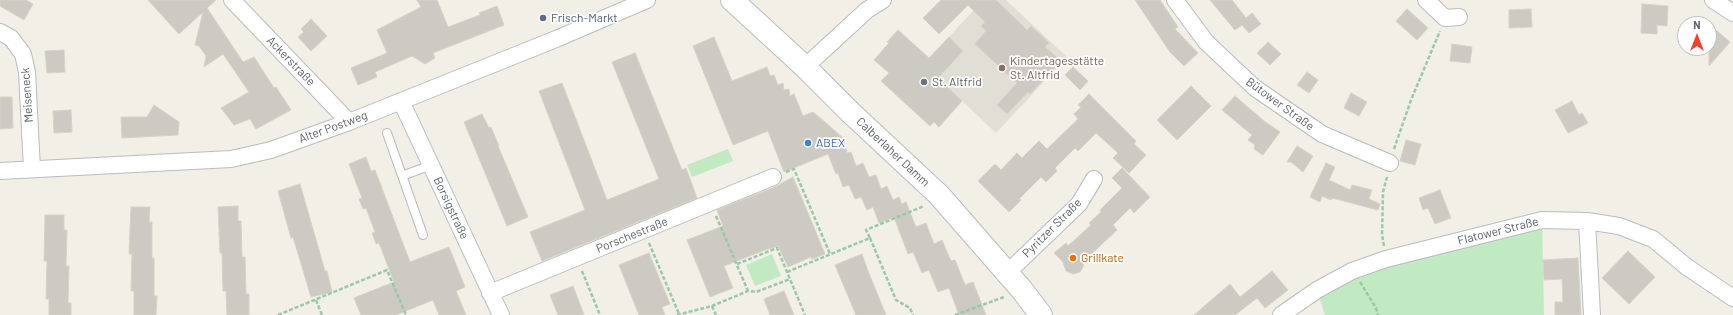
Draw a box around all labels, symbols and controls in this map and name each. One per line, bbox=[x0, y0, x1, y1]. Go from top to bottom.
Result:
place label: Frisch-Markt bbox=[551, 11, 618, 25]
marker: Frisch-Markt bbox=[538, 13, 548, 23]
north arrow bbox=[1677, 16, 1717, 56]
text: N bbox=[1693, 18, 1701, 31]
street label: Ackerstraße bbox=[264, 33, 318, 89]
place label: Kindertagesstätte St. Altfrid bbox=[1010, 54, 1104, 82]
marker: Kindertagesstätte St. Altfrid bbox=[997, 63, 1007, 73]
street label: Meiseneck bbox=[18, 67, 36, 123]
street label: Bütower Straße bbox=[1243, 74, 1317, 134]
place label: St. Altfrid bbox=[932, 75, 982, 89]
marker: St. Altfrid bbox=[919, 77, 929, 87]
street label: Alter Postweg bbox=[297, 108, 369, 146]
street label: Calberlaher Damm bbox=[853, 114, 933, 190]
place label: ABEX bbox=[816, 136, 845, 150]
marker: ABEX bbox=[803, 138, 813, 148]
street label: Borsigstraße bbox=[430, 174, 472, 242]
street label: Pyritzer Straße bbox=[1019, 195, 1085, 261]
street label: Porschestraße bbox=[594, 214, 670, 256]
street label: Flatower Straße bbox=[1456, 214, 1540, 248]
place label: Grillkate bbox=[1081, 251, 1124, 265]
marker: Grillkate bbox=[1068, 253, 1078, 263]

